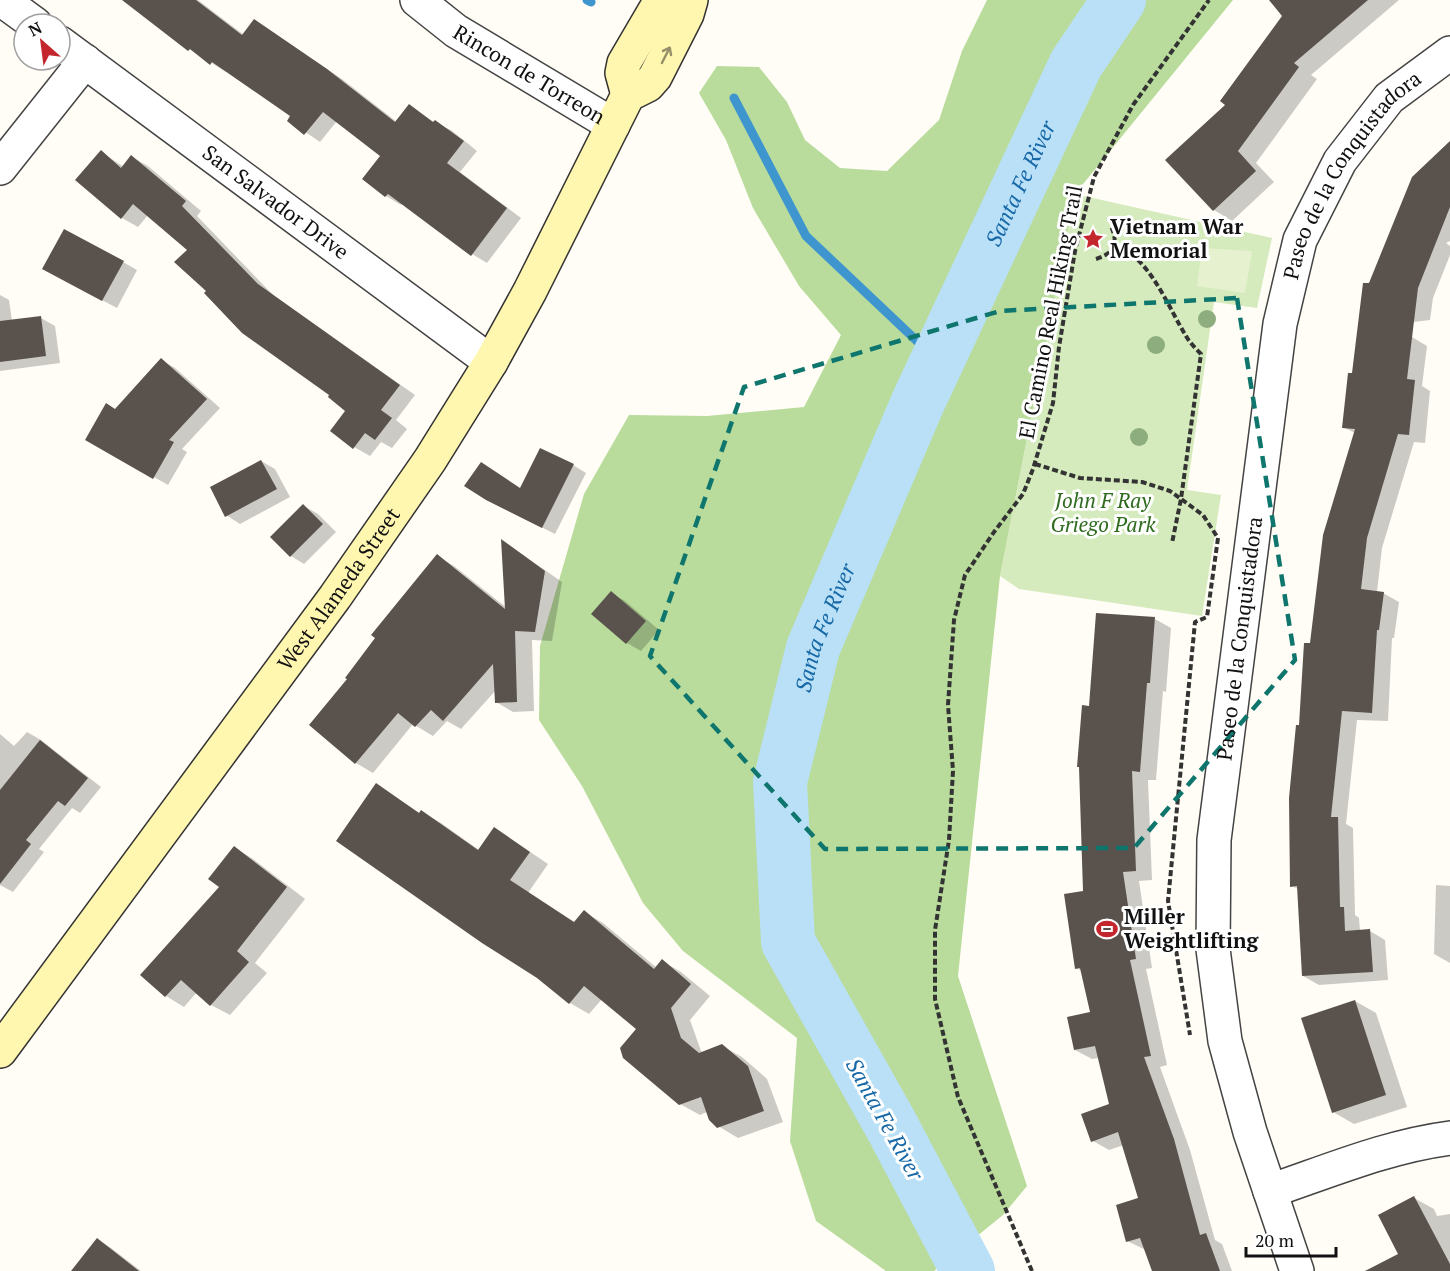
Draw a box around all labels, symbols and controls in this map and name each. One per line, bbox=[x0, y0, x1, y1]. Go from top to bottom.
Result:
north arrow bbox=[12, 12, 72, 72]
text: N bbox=[24, 16, 45, 41]
street label: Rincon de Torreon bbox=[448, 18, 611, 130]
one-way arrow bbox=[661, 46, 672, 64]
street label: Paseo de la Conquistadora bbox=[1276, 64, 1427, 282]
water label: Santa Fe River bbox=[978, 114, 1062, 251]
street label: San Salvador Drive bbox=[197, 138, 355, 265]
street label: El Camino Real Hiking Trail bbox=[1012, 182, 1088, 441]
place label: Vietnam War Memorial bbox=[1110, 212, 1243, 264]
place icon: Vietnam War Memorial bbox=[1081, 227, 1105, 251]
park label: John F Ray Griego Park bbox=[1050, 486, 1156, 538]
street label: West Alameda Street bbox=[271, 501, 406, 676]
street label: Paseo de la Conquistadora bbox=[1209, 515, 1268, 762]
water label: Santa Fe River bbox=[788, 558, 862, 695]
place label: Miller Weightlifting bbox=[1124, 902, 1259, 954]
sports icon: Miller Weightlifting bbox=[1095, 917, 1119, 941]
water label: Santa Fe River bbox=[840, 1053, 932, 1186]
scale bar bbox=[1246, 1220, 1336, 1258]
text: 20 m bbox=[1255, 1228, 1295, 1252]

